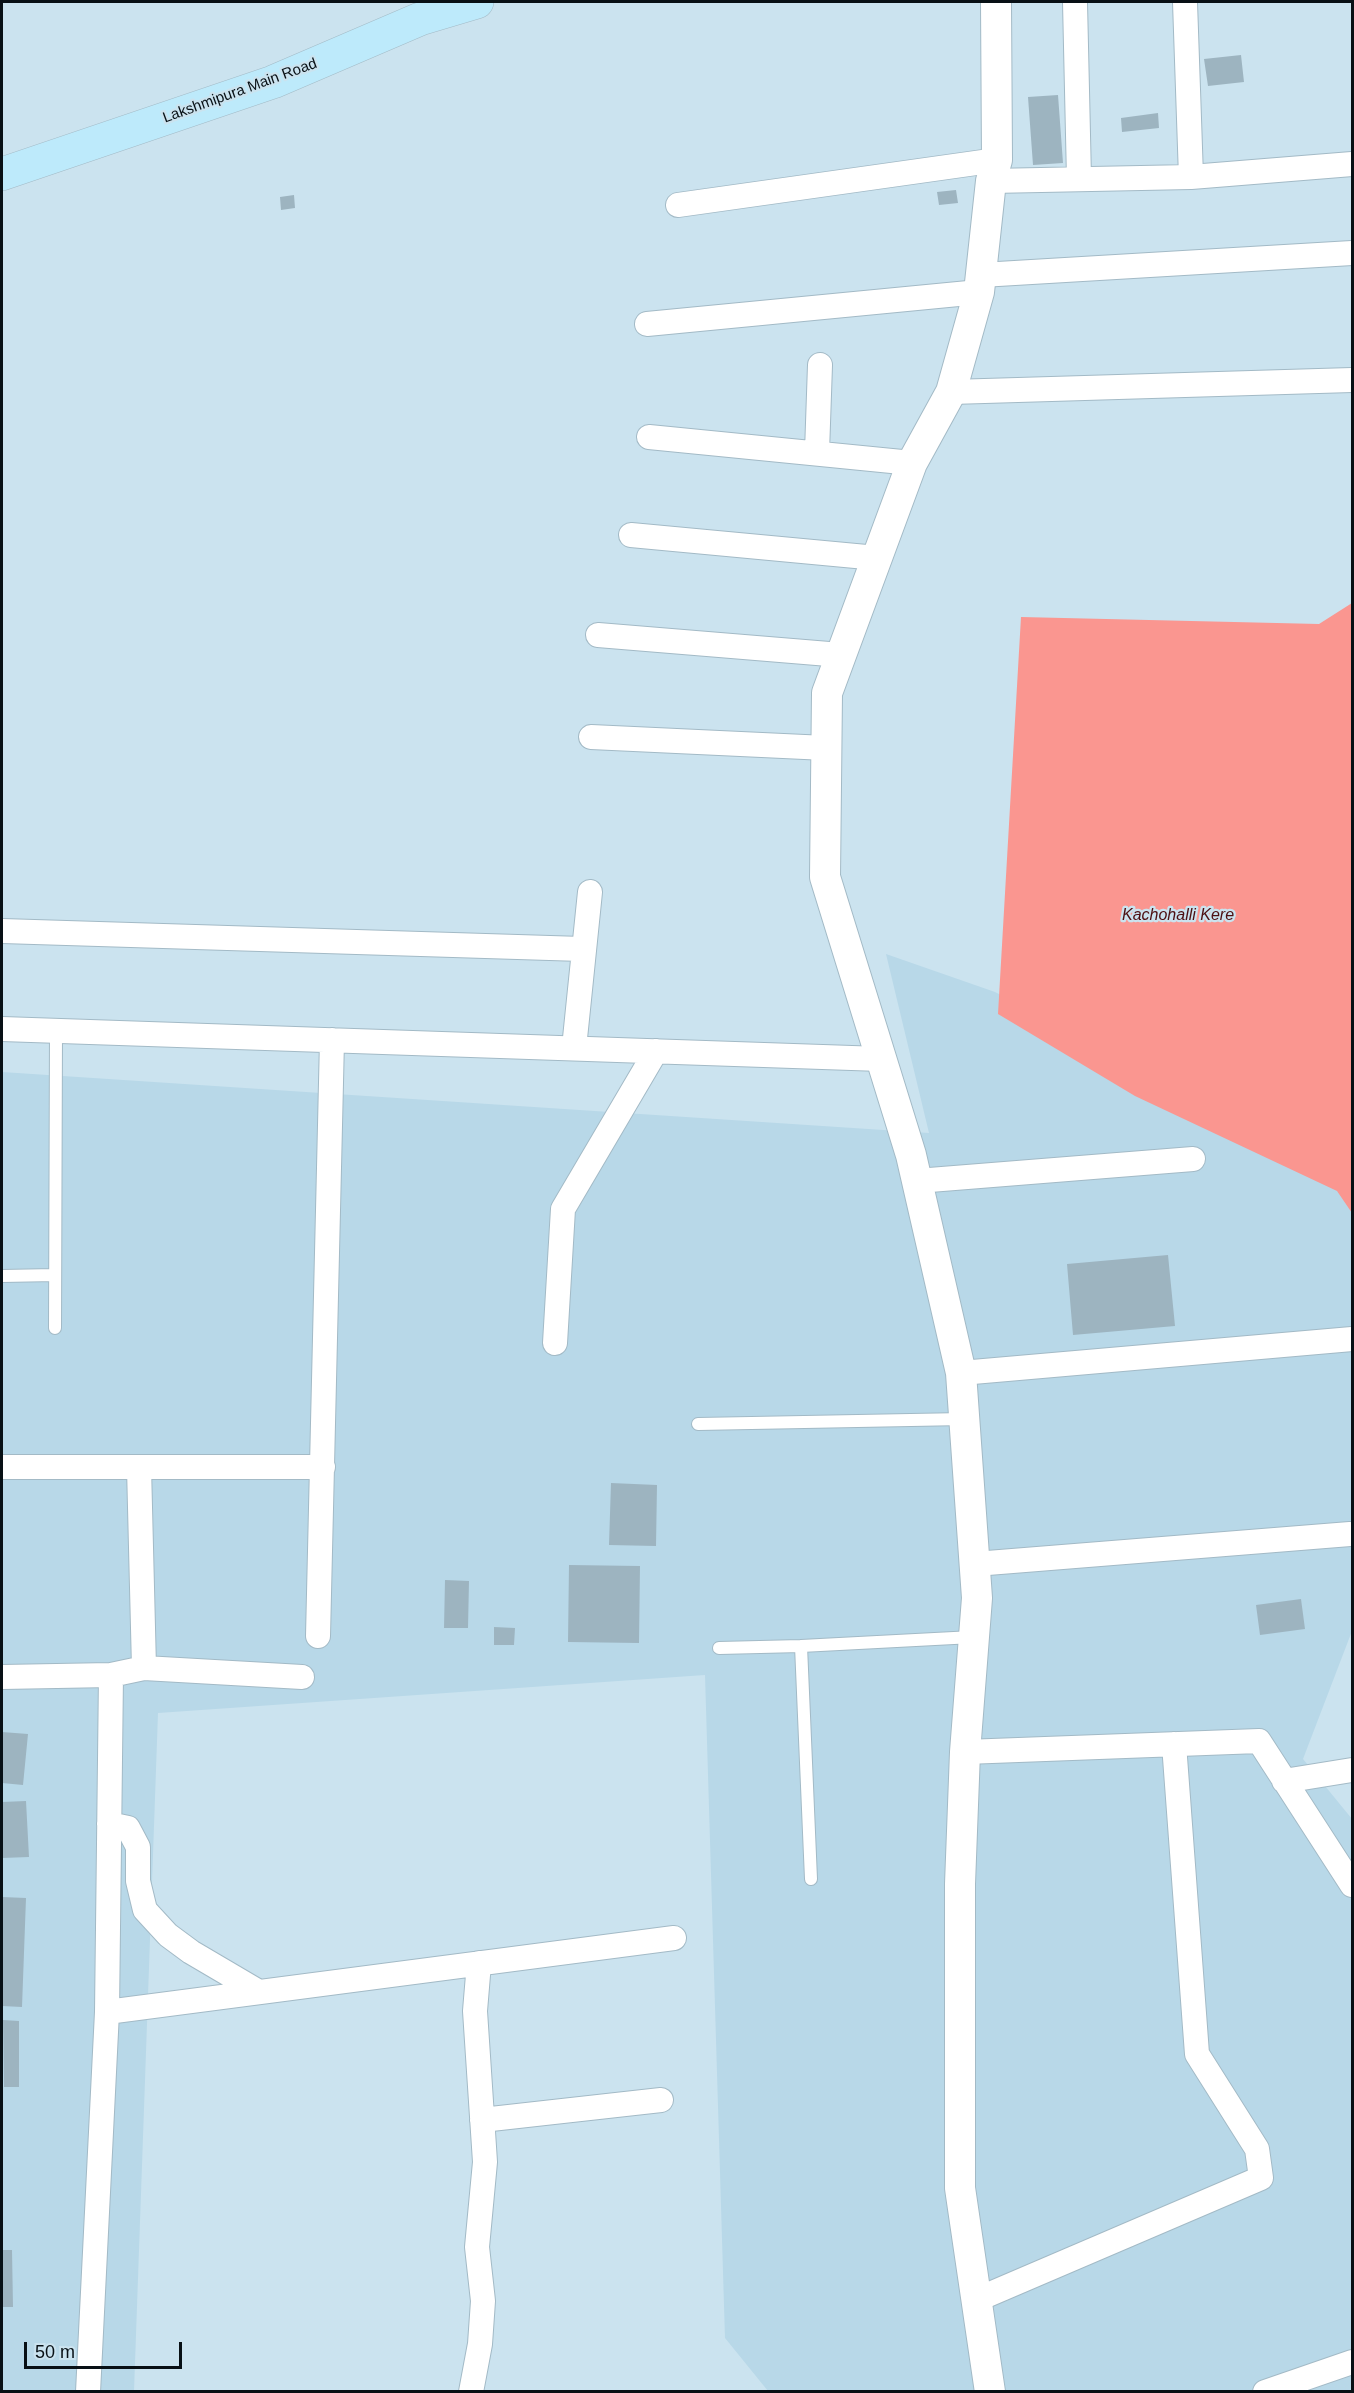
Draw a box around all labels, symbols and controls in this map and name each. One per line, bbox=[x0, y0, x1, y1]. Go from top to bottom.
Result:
street label: Lakshmipura Main Road bbox=[161, 55, 319, 127]
water label: Kachohalli Kere bbox=[1122, 906, 1234, 926]
scale bar bbox=[27, 2330, 184, 2368]
text: 50 m bbox=[35, 2342, 75, 2362]

